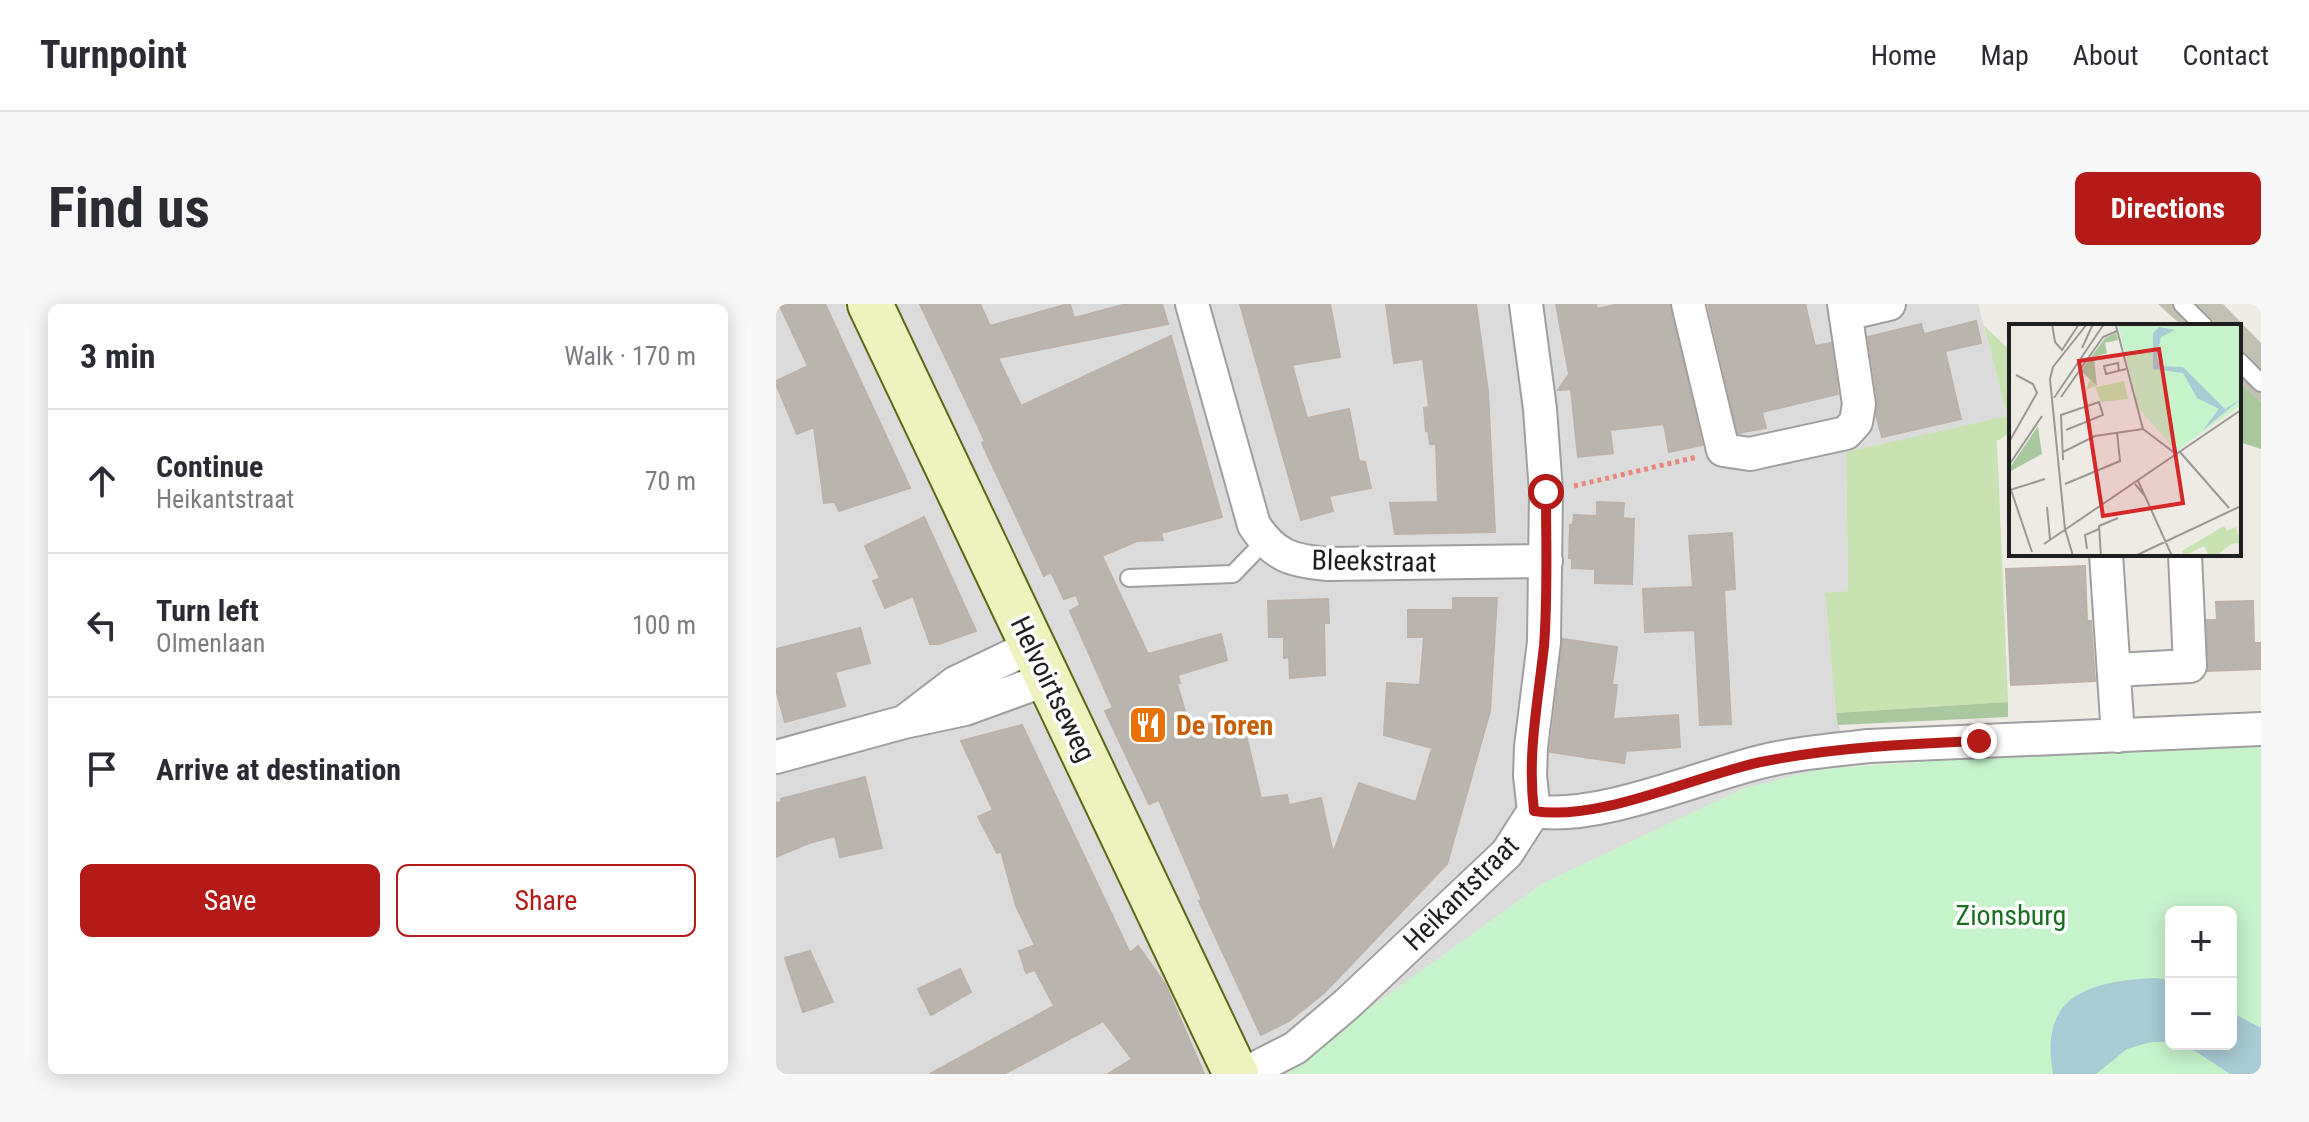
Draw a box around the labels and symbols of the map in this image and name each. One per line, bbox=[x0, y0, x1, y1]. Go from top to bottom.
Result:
inset map bbox=[2009, 324, 2241, 556]
route start bbox=[1528, 474, 1564, 510]
street label: Bleekstraat bbox=[1311, 543, 1437, 579]
street label: Helvoirtseweg bbox=[1004, 611, 1102, 767]
restaurant icon: De Toren bbox=[1127, 704, 1169, 746]
place label: De Toren bbox=[1176, 709, 1273, 742]
route end bbox=[1961, 723, 1997, 759]
street label: Heikantstraat bbox=[1397, 829, 1525, 957]
park label: Zionsburg bbox=[1956, 899, 2066, 932]

